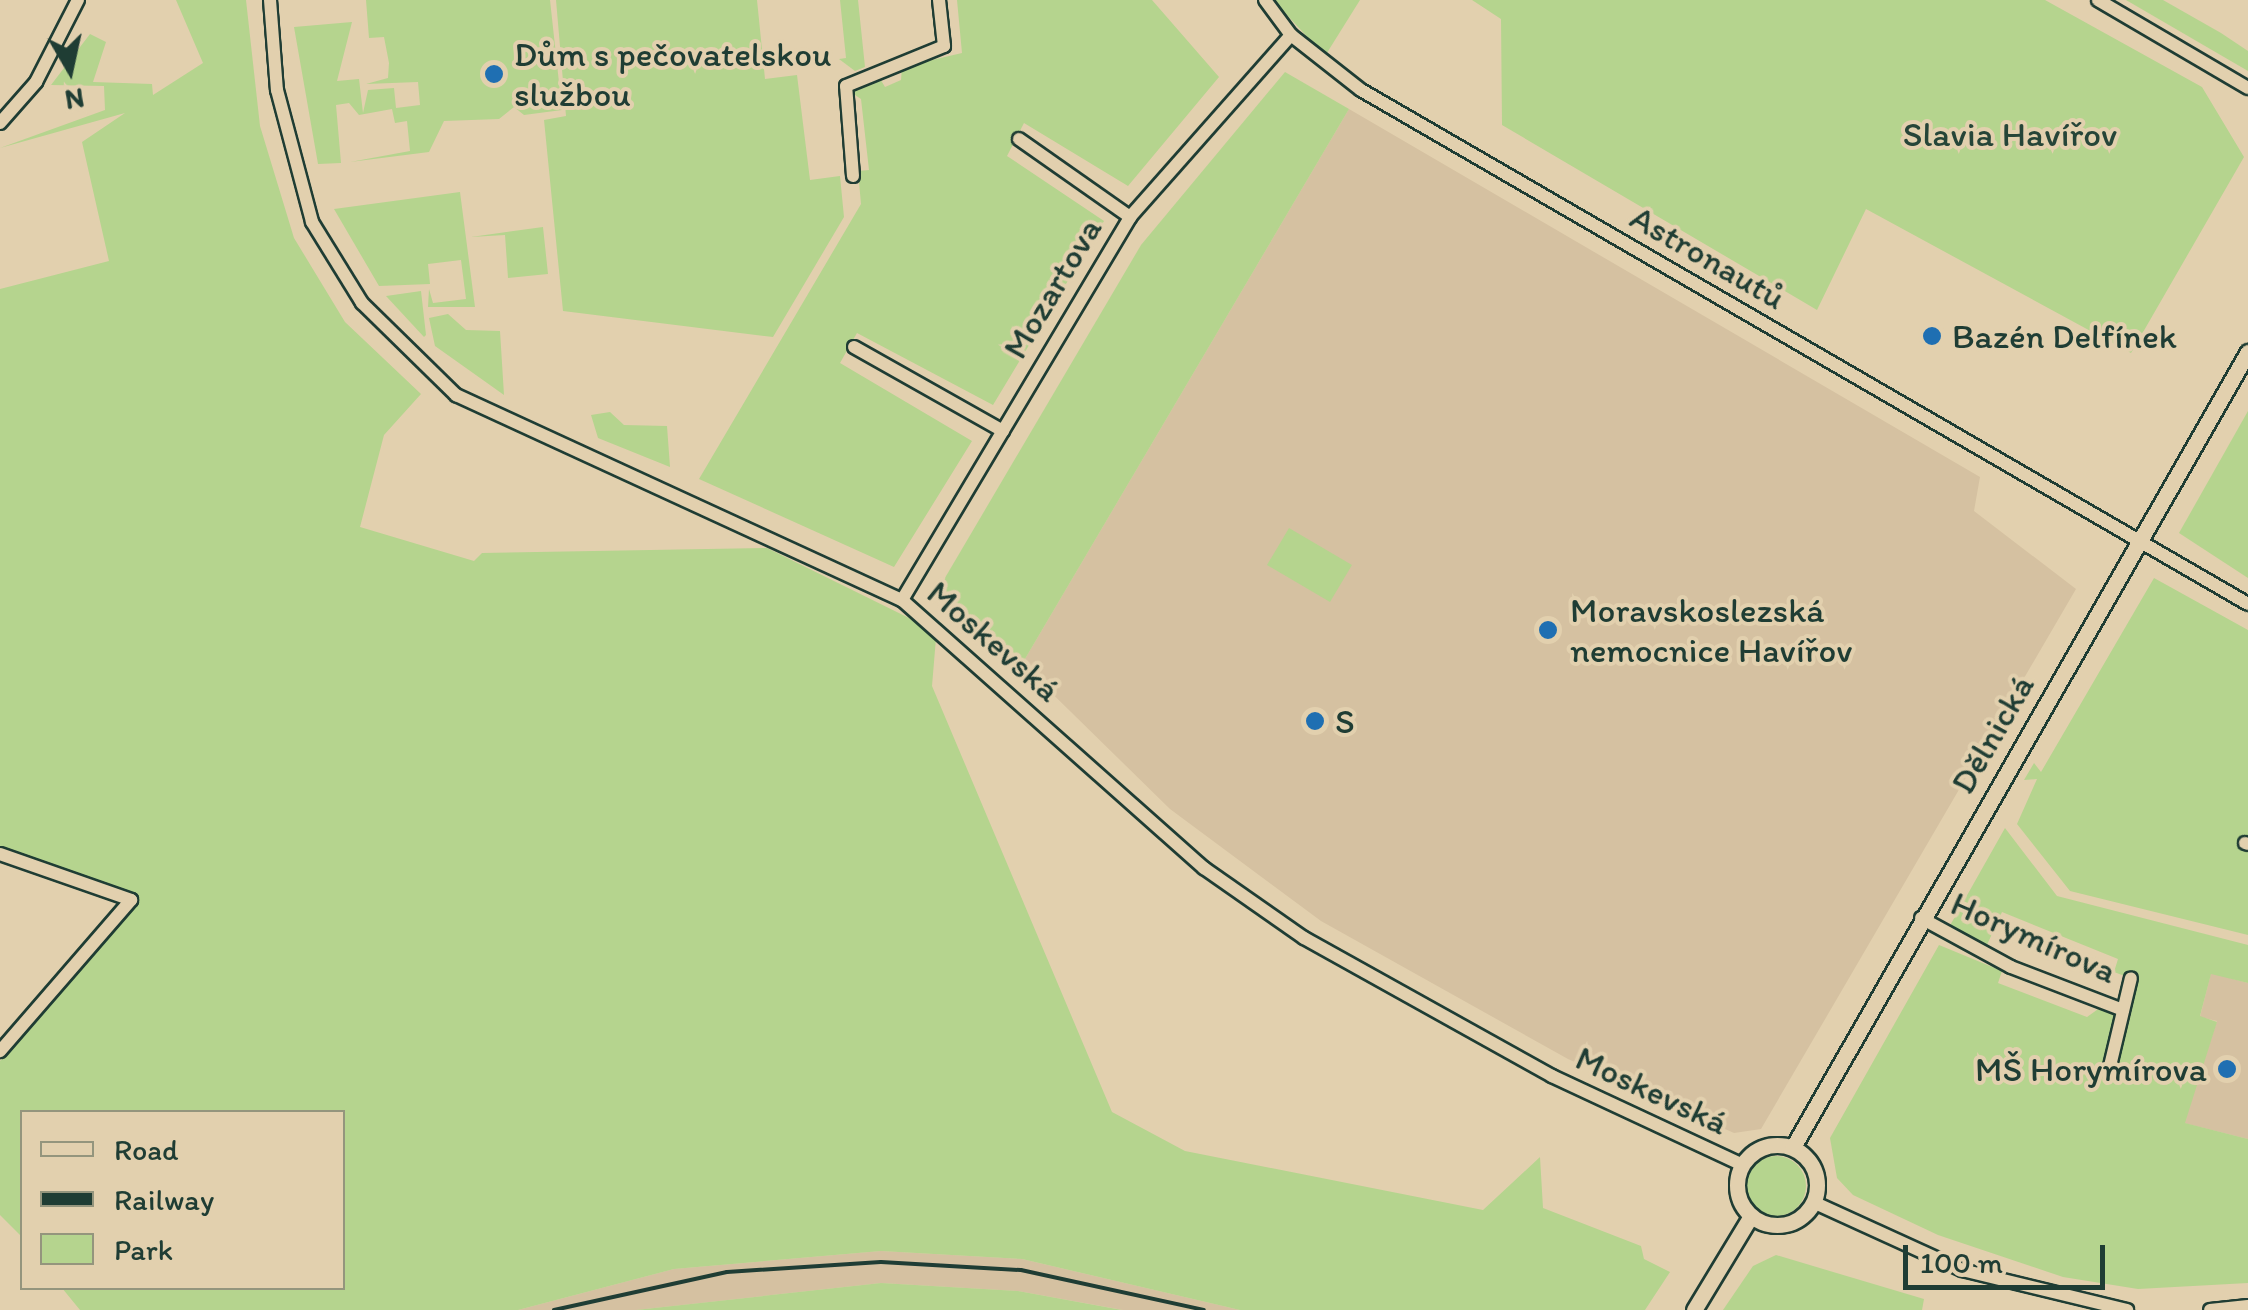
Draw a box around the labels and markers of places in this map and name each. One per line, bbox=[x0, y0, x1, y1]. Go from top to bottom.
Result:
place label: Dům s pečovatelskou službou bbox=[514, 33, 832, 115]
marker: Dům s pečovatelskou službou bbox=[483, 63, 505, 85]
place label: Bazén Delfínek bbox=[1952, 315, 2179, 357]
marker: Bazén Delfínek bbox=[1921, 325, 1943, 347]
place label: Moravskoslezská nemocnice Havířov bbox=[1570, 589, 1853, 671]
marker: Moravskoslezská nemocnice Havířov bbox=[1535, 617, 1561, 643]
place label: S bbox=[1335, 700, 1355, 742]
marker: S bbox=[1304, 710, 1326, 732]
place label: MŠ Horymírova bbox=[1975, 1048, 2207, 1090]
marker: MŠ Horymírova bbox=[2216, 1058, 2238, 1080]

